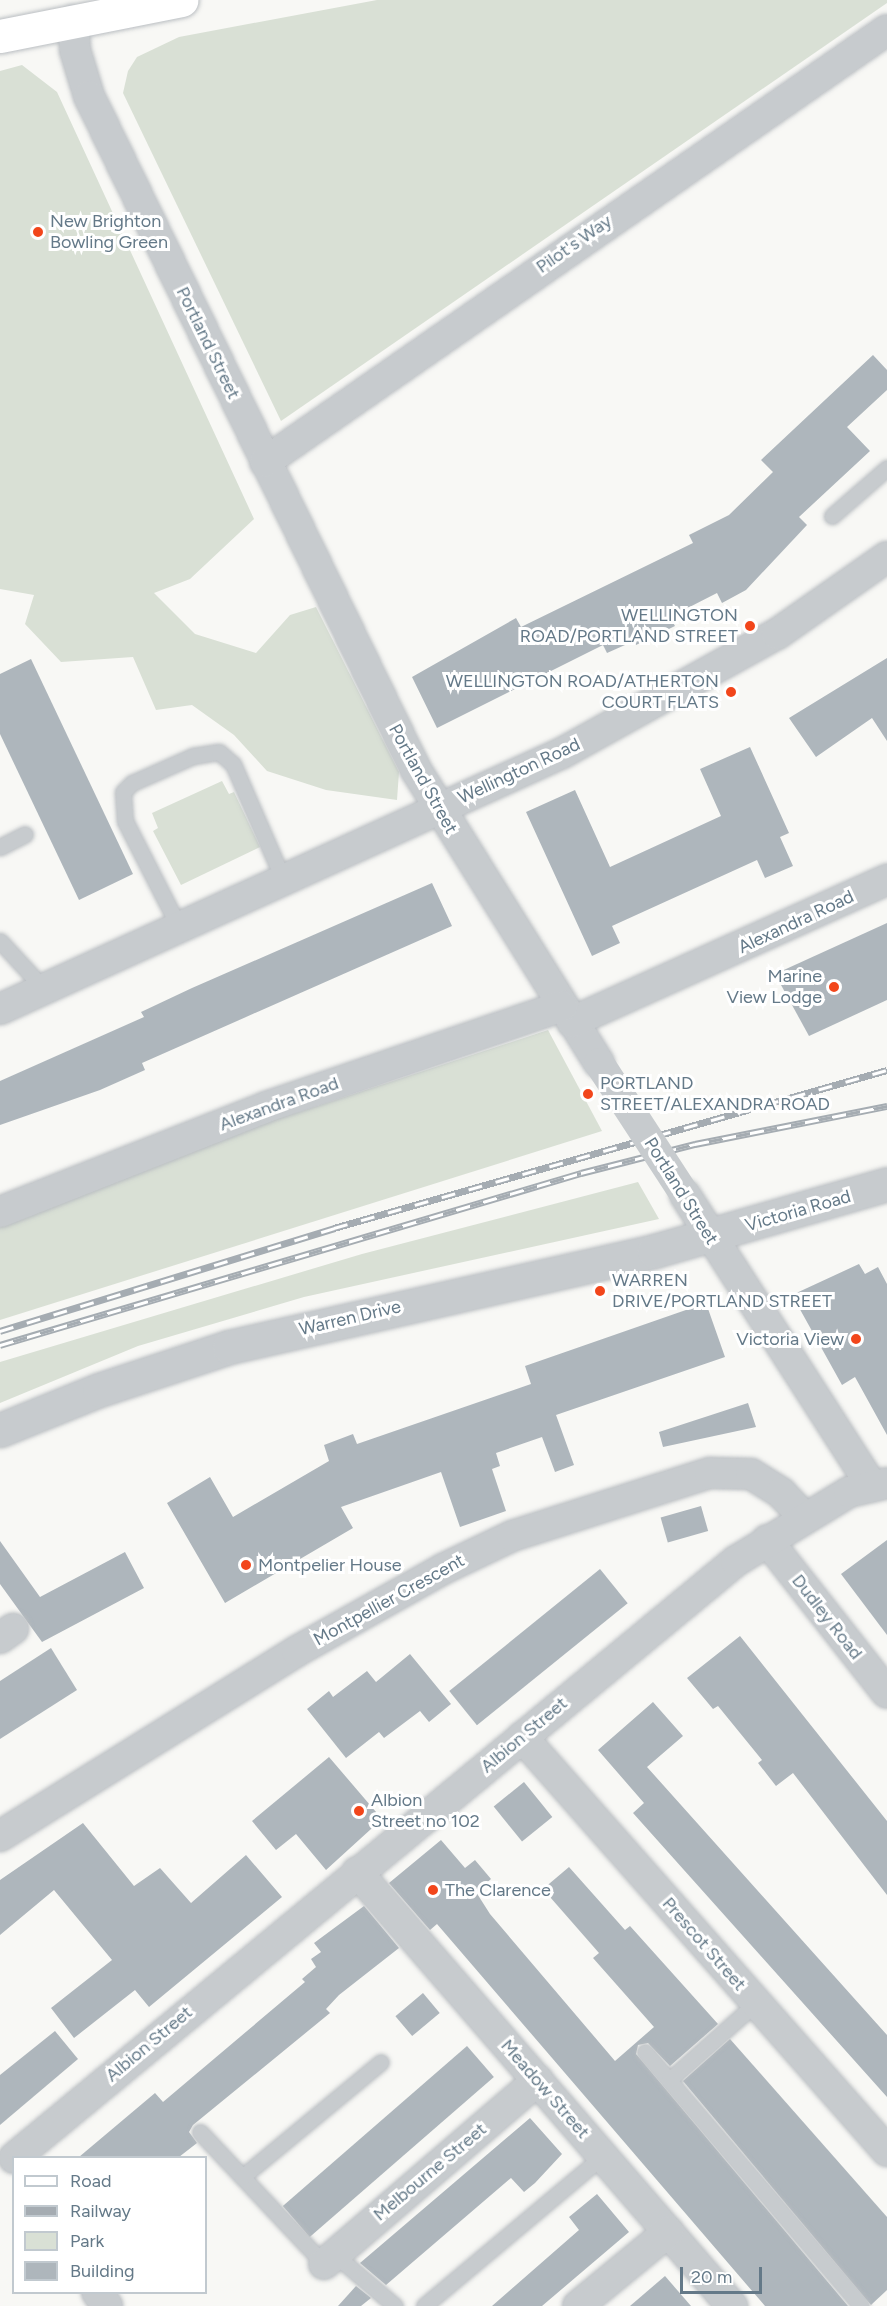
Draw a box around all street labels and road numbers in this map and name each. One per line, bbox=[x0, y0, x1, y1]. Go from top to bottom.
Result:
street label: Pilot's Way bbox=[532, 210, 616, 278]
street label: Portland Street bbox=[172, 283, 244, 403]
street label: Portland Street bbox=[384, 720, 462, 838]
street label: Wellington Road bbox=[455, 733, 583, 809]
street label: Alexandra Road bbox=[735, 886, 857, 958]
street label: Alexandra Road bbox=[216, 1072, 342, 1136]
street label: Portland Street bbox=[639, 1133, 723, 1249]
street label: Victoria Road bbox=[743, 1186, 853, 1236]
street label: Warren Drive bbox=[297, 1296, 403, 1340]
street label: Montpellier Crescent bbox=[310, 1550, 468, 1650]
street label: Dudley Road bbox=[787, 1570, 867, 1664]
street label: Albion Street bbox=[476, 1693, 572, 1777]
street label: Prescot Street bbox=[658, 1893, 750, 1995]
street label: Albion Street bbox=[101, 2002, 197, 2086]
street label: Meadow Street bbox=[496, 2035, 594, 2143]
street label: Melbourne Street bbox=[369, 2118, 491, 2226]

